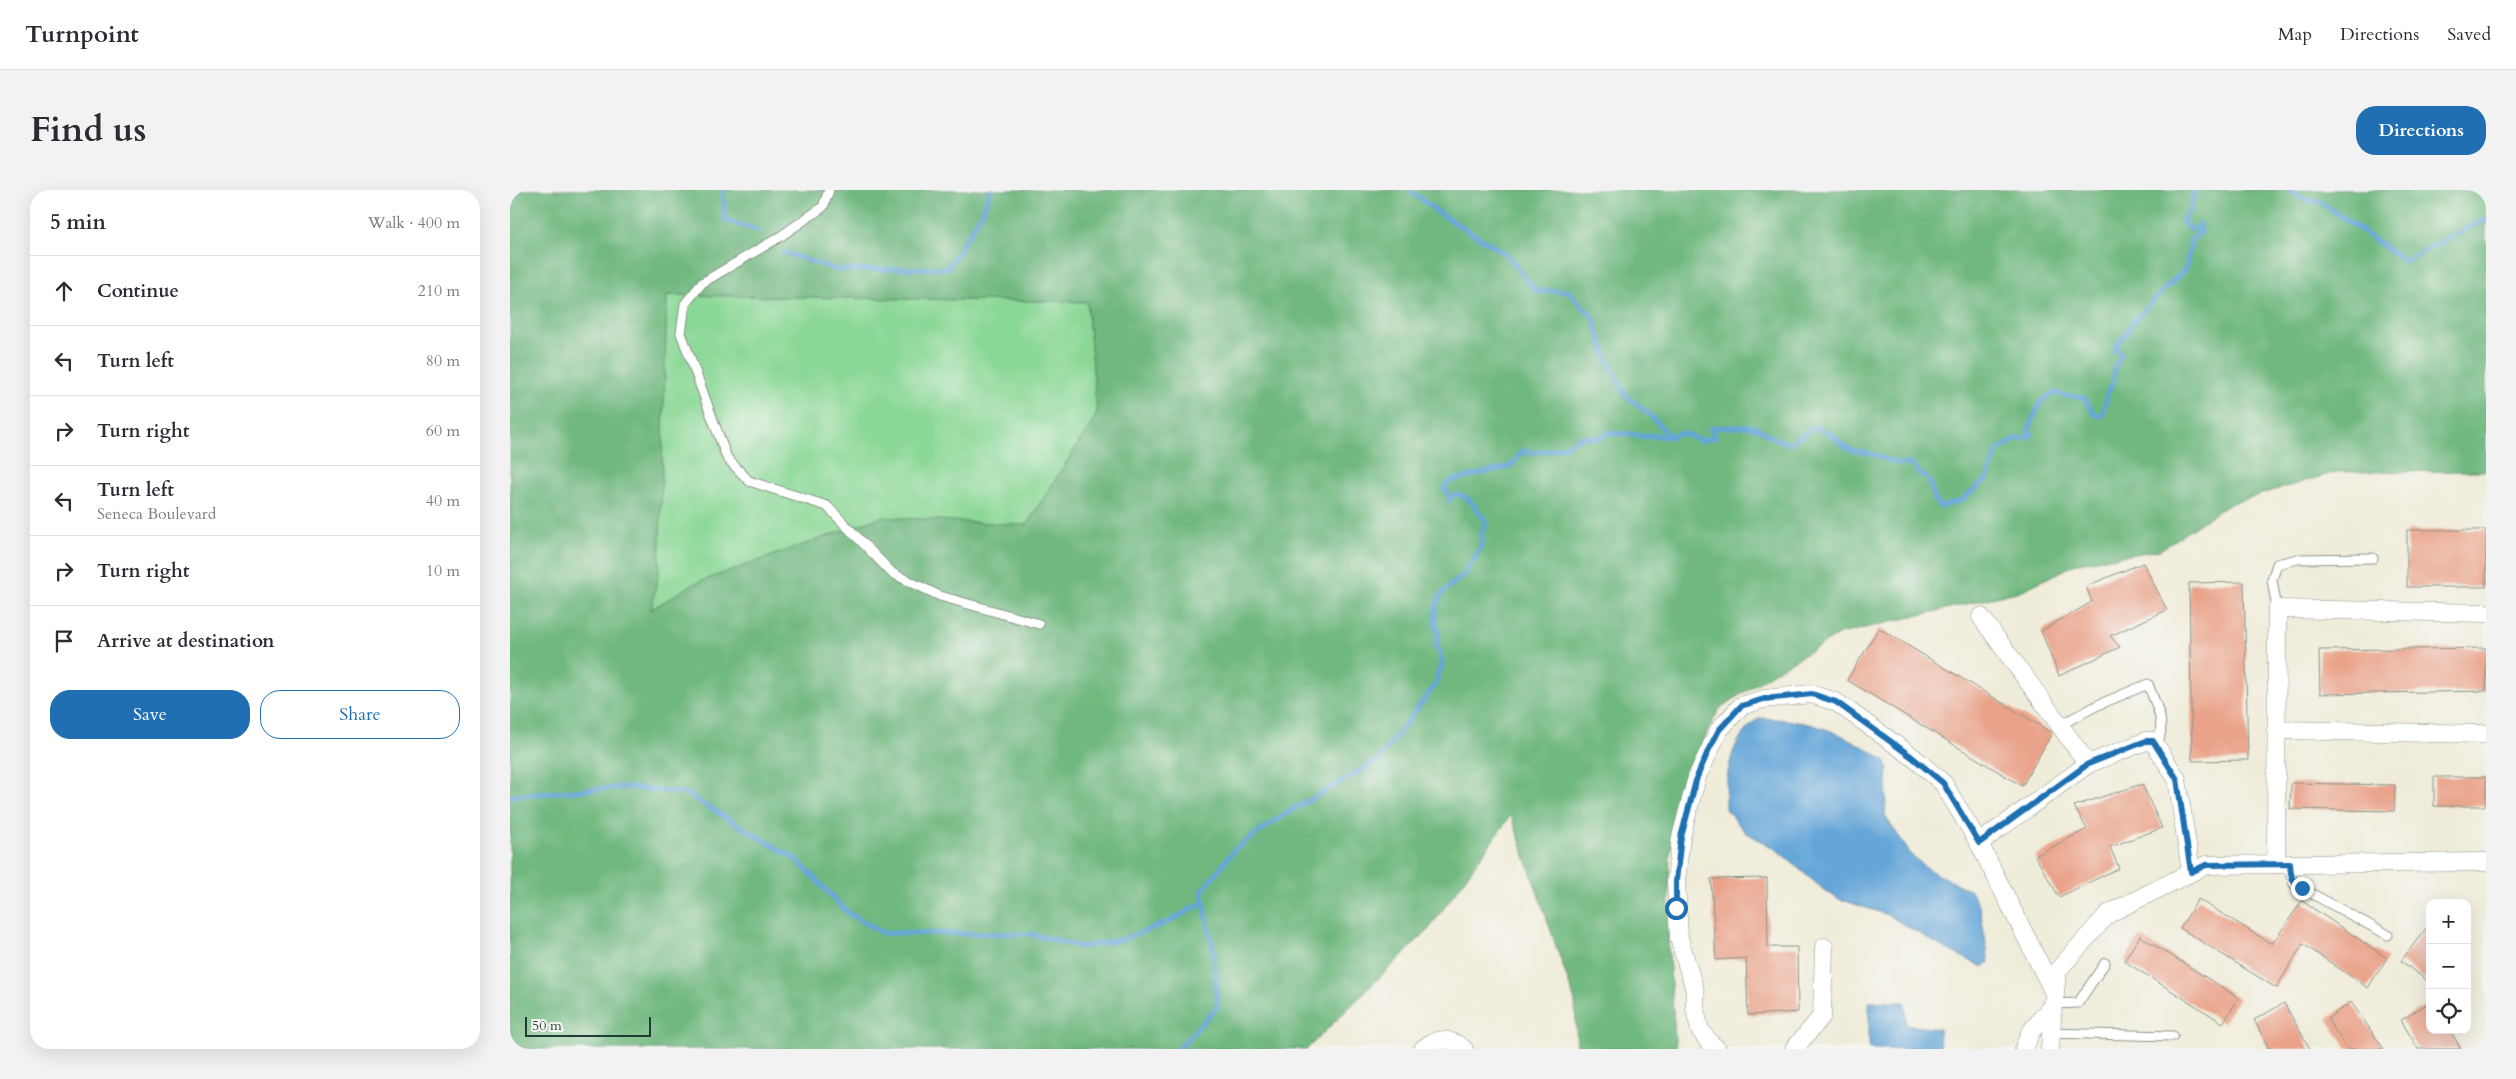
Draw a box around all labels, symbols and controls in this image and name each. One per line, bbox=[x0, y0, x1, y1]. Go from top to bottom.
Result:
text: Turnpoint bbox=[25, 18, 139, 51]
text: Map bbox=[2278, 22, 2312, 47]
text: Directions bbox=[2340, 22, 2419, 47]
text: Saved bbox=[2447, 22, 2491, 47]
text: Find us bbox=[30, 106, 146, 154]
button: Directions bbox=[2356, 106, 2486, 155]
text: 5 min bbox=[50, 208, 106, 237]
text: Walk · 400 m bbox=[368, 212, 460, 234]
icon: ahead bbox=[50, 277, 78, 305]
text: Continue bbox=[97, 278, 179, 304]
text: 210 m bbox=[418, 280, 460, 302]
icon: left bbox=[50, 347, 78, 375]
text: Turn left bbox=[97, 348, 174, 374]
text: 80 m bbox=[426, 350, 460, 372]
icon: right bbox=[50, 417, 78, 445]
text: Turn right bbox=[97, 418, 189, 444]
text: 60 m bbox=[426, 420, 460, 442]
text: Turn left bbox=[97, 477, 174, 503]
icon: left bbox=[50, 487, 78, 515]
text: 40 m bbox=[426, 490, 460, 512]
text: Seneca Boulevard bbox=[97, 503, 216, 525]
icon: right bbox=[50, 557, 78, 585]
text: Turn right bbox=[97, 558, 189, 584]
text: 10 m bbox=[426, 560, 460, 582]
icon: arrive bbox=[50, 627, 78, 655]
text: Arrive at destination bbox=[97, 628, 274, 654]
button: Save bbox=[50, 690, 250, 739]
button: Share bbox=[260, 690, 460, 739]
route end bbox=[2291, 877, 2314, 900]
route start bbox=[1665, 897, 1688, 920]
map controls bbox=[2426, 899, 2471, 1034]
button: + bbox=[2426, 899, 2471, 944]
button: − bbox=[2426, 944, 2471, 989]
button: locate bbox=[2426, 989, 2471, 1034]
scale bar bbox=[525, 1014, 651, 1037]
text: 50 m bbox=[532, 1016, 562, 1035]

